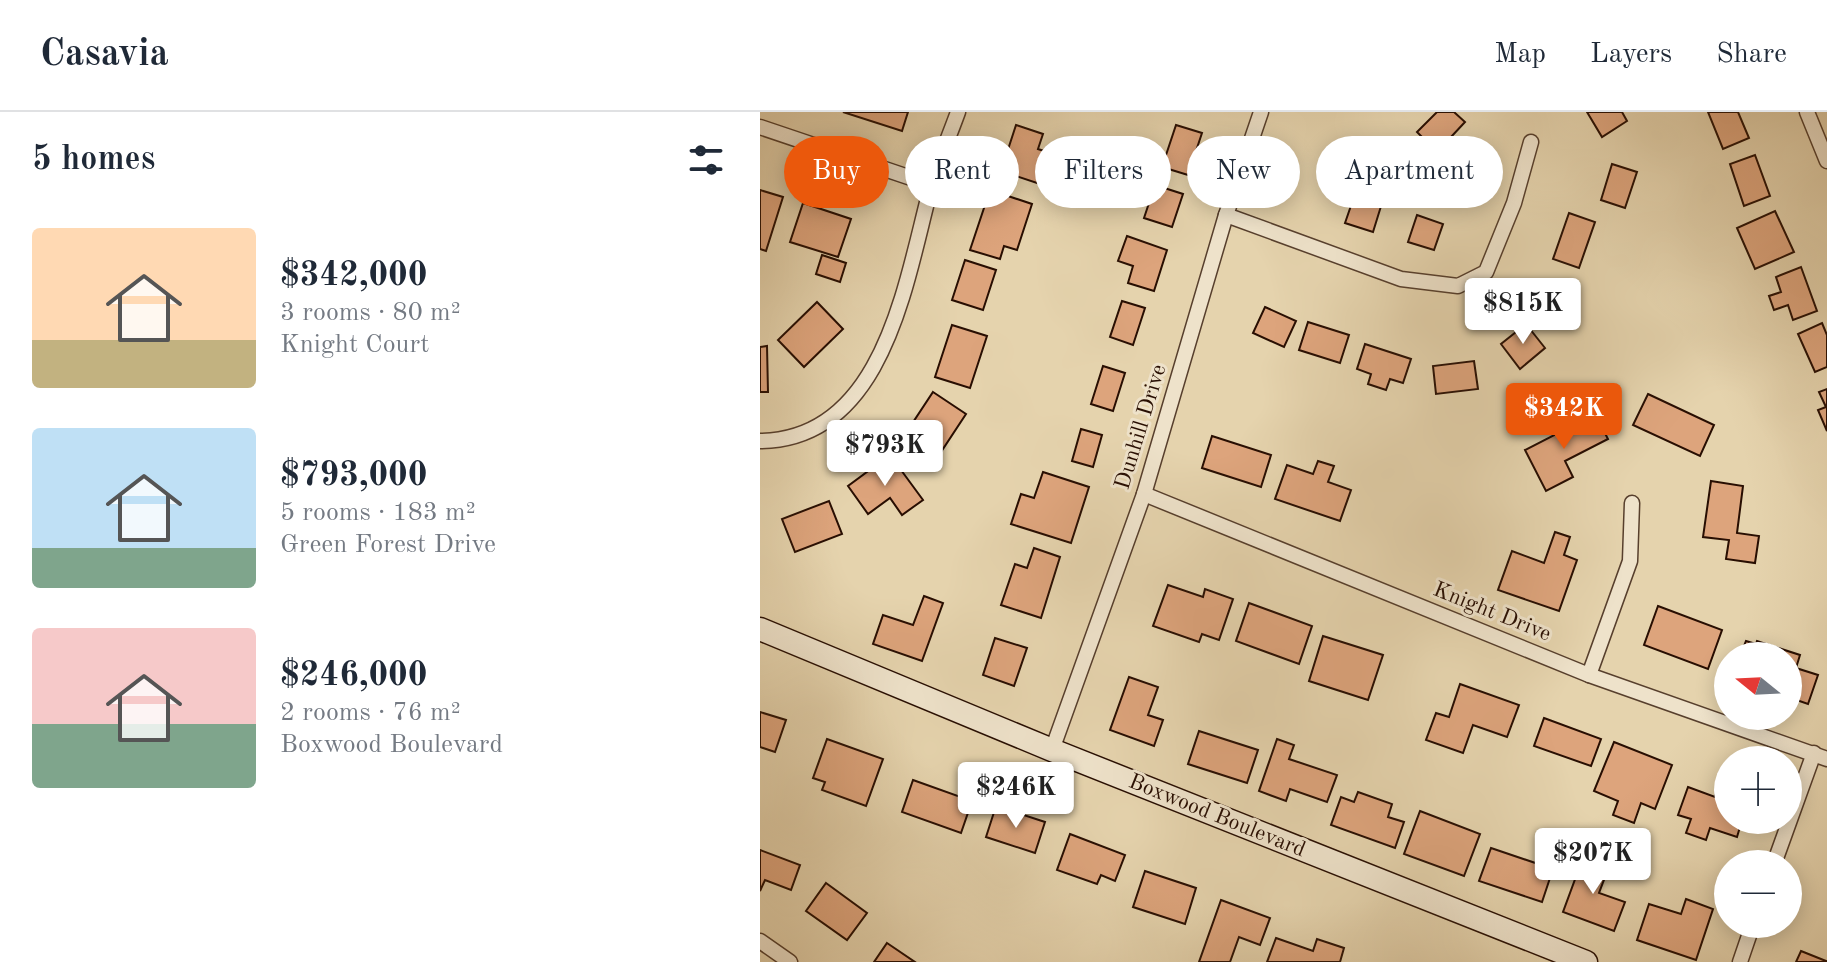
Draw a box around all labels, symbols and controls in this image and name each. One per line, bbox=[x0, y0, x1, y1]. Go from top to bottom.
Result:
text: Casavia bbox=[40, 36, 169, 74]
text: Map bbox=[1494, 41, 1546, 69]
text: Layers bbox=[1590, 41, 1672, 69]
text: Share bbox=[1716, 41, 1787, 69]
chip: Buy bbox=[784, 136, 889, 208]
chip: Rent bbox=[905, 136, 1019, 208]
chip: Filters bbox=[1035, 136, 1171, 208]
chip: New bbox=[1187, 136, 1300, 208]
chip: Apartment bbox=[1316, 136, 1503, 208]
icon: filters bbox=[684, 138, 728, 182]
text: 5 homes bbox=[32, 143, 155, 177]
text: $342,000 bbox=[280, 259, 428, 293]
icon: home bbox=[96, 260, 192, 356]
pin: $815K bbox=[1467, 278, 1579, 346]
text: $815K bbox=[1483, 291, 1563, 317]
text: 3 rooms · 80 m² bbox=[280, 300, 461, 326]
text: Knight Court bbox=[280, 332, 429, 358]
street label: Dunhill Drive bbox=[1112, 362, 1170, 492]
pin: $342K bbox=[1508, 383, 1620, 451]
text: $342K bbox=[1524, 396, 1604, 422]
pin: $793K bbox=[829, 420, 941, 488]
text: $793K bbox=[845, 433, 925, 459]
text: $793,000 bbox=[280, 459, 428, 493]
icon: home bbox=[96, 460, 192, 556]
text: 5 rooms · 183 m² bbox=[280, 500, 476, 526]
text: Green Forest Drive bbox=[280, 532, 496, 558]
street label: Knight Drive bbox=[1430, 578, 1554, 646]
north arrow bbox=[1714, 642, 1802, 730]
map controls bbox=[1714, 642, 1802, 938]
text: $246,000 bbox=[280, 659, 428, 693]
icon: home bbox=[96, 660, 192, 756]
text: 2 rooms · 76 m² bbox=[280, 700, 461, 726]
text: Boxwood Boulevard bbox=[280, 732, 503, 758]
button: + bbox=[1714, 746, 1802, 834]
pin: $246K bbox=[960, 762, 1072, 830]
street label: Boxwood Boulevard bbox=[1125, 770, 1309, 862]
text: $246K bbox=[976, 775, 1056, 801]
pin: $207K bbox=[1537, 828, 1649, 896]
text: $207K bbox=[1553, 841, 1633, 867]
button: − bbox=[1714, 850, 1802, 938]

